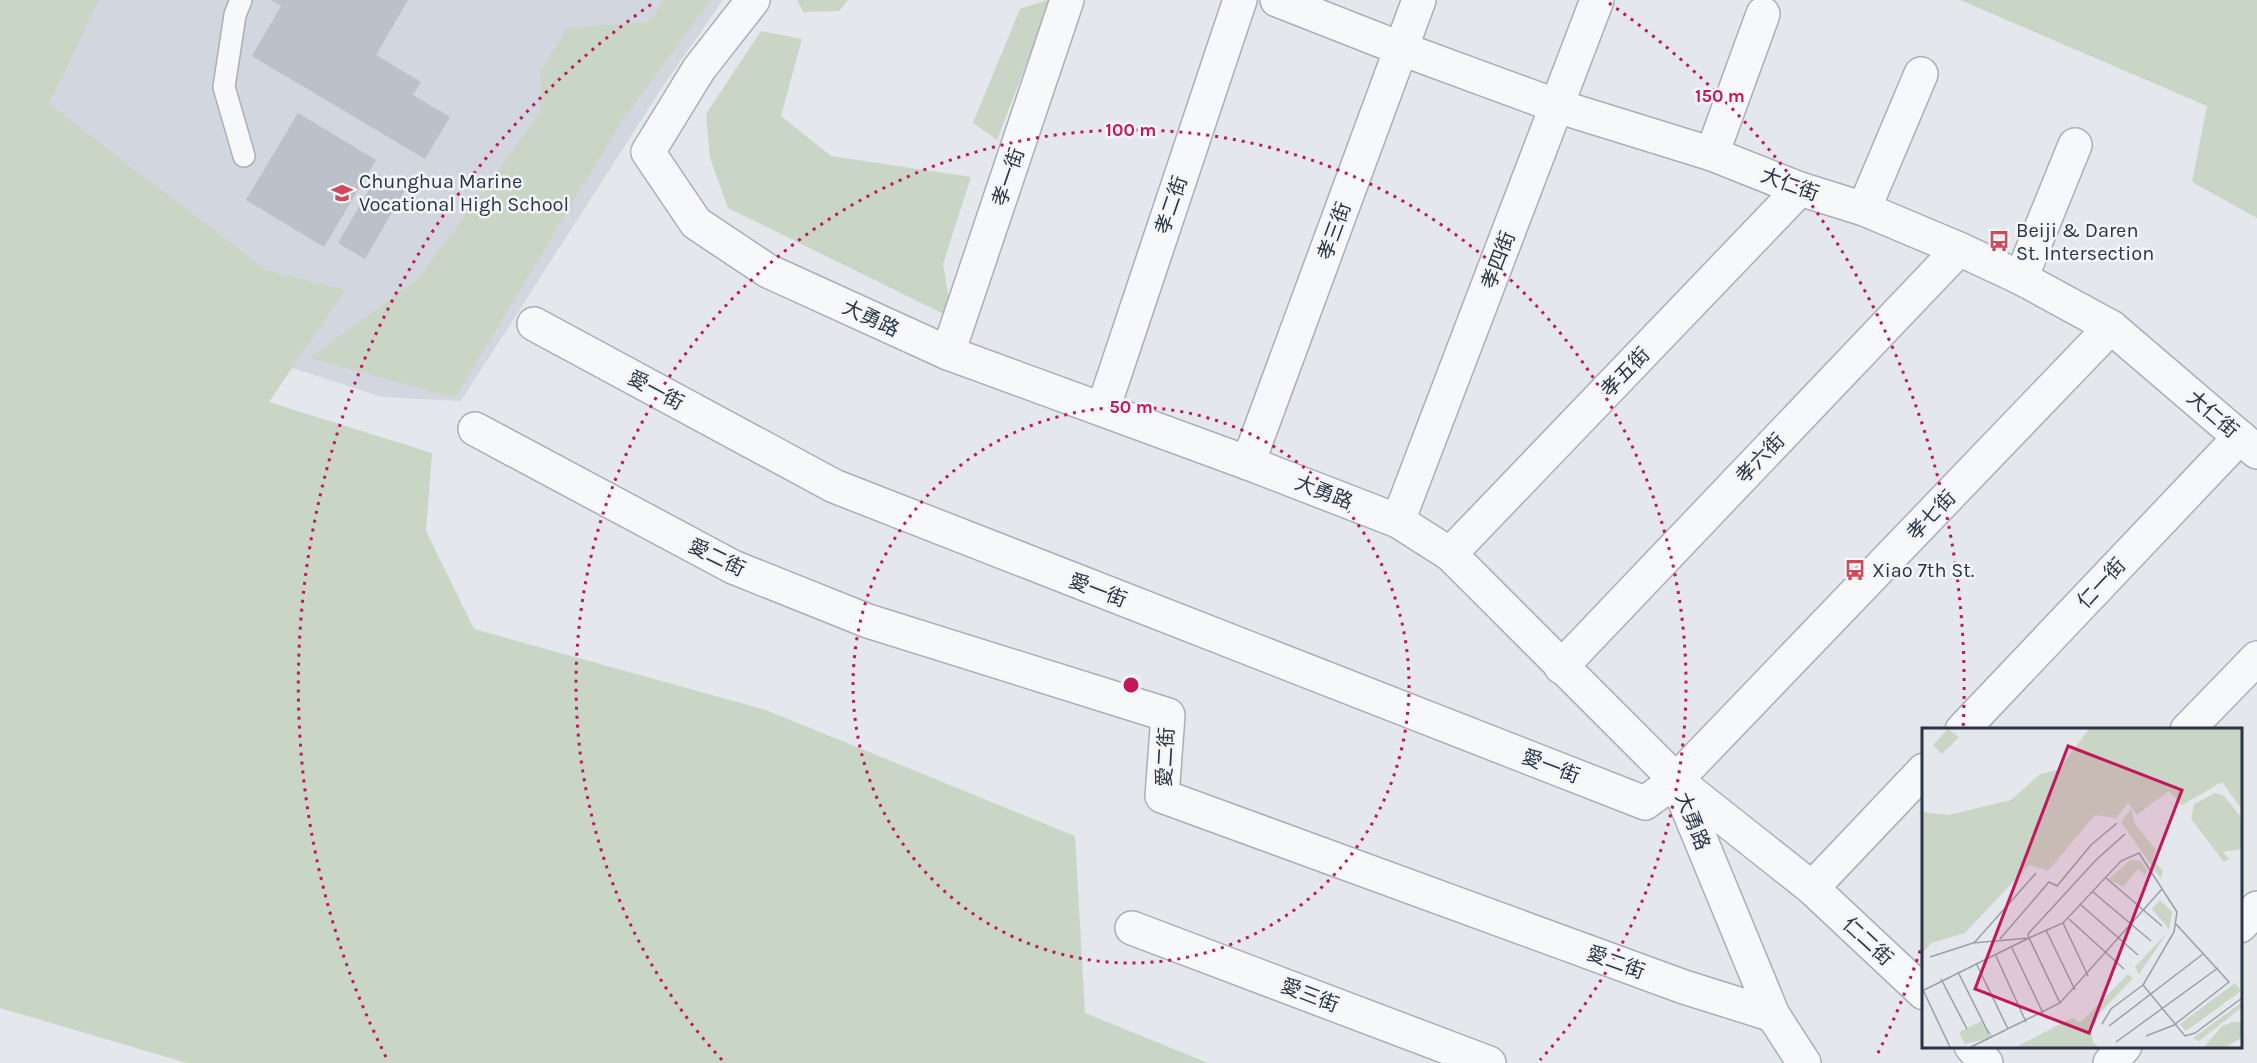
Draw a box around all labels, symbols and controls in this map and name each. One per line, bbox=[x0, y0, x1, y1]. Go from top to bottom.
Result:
text: 150 m bbox=[1695, 85, 1745, 107]
text: 100 m bbox=[1106, 119, 1156, 141]
street label: 孝一街 bbox=[988, 145, 1029, 209]
street label: 大仁街 bbox=[1758, 163, 1822, 206]
place label: Chunghua Marine Vocational High School bbox=[359, 170, 569, 216]
street label: 孝二街 bbox=[1151, 173, 1192, 237]
school or university icon: Chunghua Marine Vocational High School bbox=[330, 181, 354, 205]
street label: 孝三街 bbox=[1313, 199, 1356, 263]
place label: Beiji & Daren St. Intersection bbox=[2016, 219, 2154, 265]
street label: 孝四街 bbox=[1477, 228, 1520, 292]
bus stop icon: Beiji & Daren St. Intersection bbox=[1987, 229, 2011, 253]
street label: 大勇路 bbox=[839, 295, 903, 342]
street label: 孝五街 bbox=[1596, 343, 1654, 402]
street label: 愛一街 bbox=[624, 366, 688, 415]
street label: 大仁街 bbox=[2182, 386, 2243, 443]
text: 50 m bbox=[1109, 396, 1153, 418]
street label: 孝六街 bbox=[1731, 429, 1789, 488]
street label: 大勇路 bbox=[1292, 471, 1356, 514]
street label: 孝七街 bbox=[1902, 486, 1960, 545]
street label: 愛二街 bbox=[685, 534, 749, 581]
street label: 仁一街 bbox=[2072, 554, 2130, 613]
bus stop icon: Xiao 7th St. bbox=[1843, 558, 1867, 582]
place label: Xiao 7th St. bbox=[1872, 559, 1974, 582]
street label: 愛一街 bbox=[1066, 569, 1130, 612]
centre of rings bbox=[1121, 675, 1141, 695]
street label: 愛二街 bbox=[1152, 726, 1179, 788]
inset map bbox=[1922, 728, 2242, 1048]
street label: 愛一街 bbox=[1519, 745, 1583, 788]
street label: 大勇路 bbox=[1671, 789, 1714, 853]
street label: 仁二街 bbox=[1838, 912, 1897, 970]
street label: 愛二街 bbox=[1584, 941, 1648, 984]
street label: 愛三街 bbox=[1278, 974, 1342, 1017]

